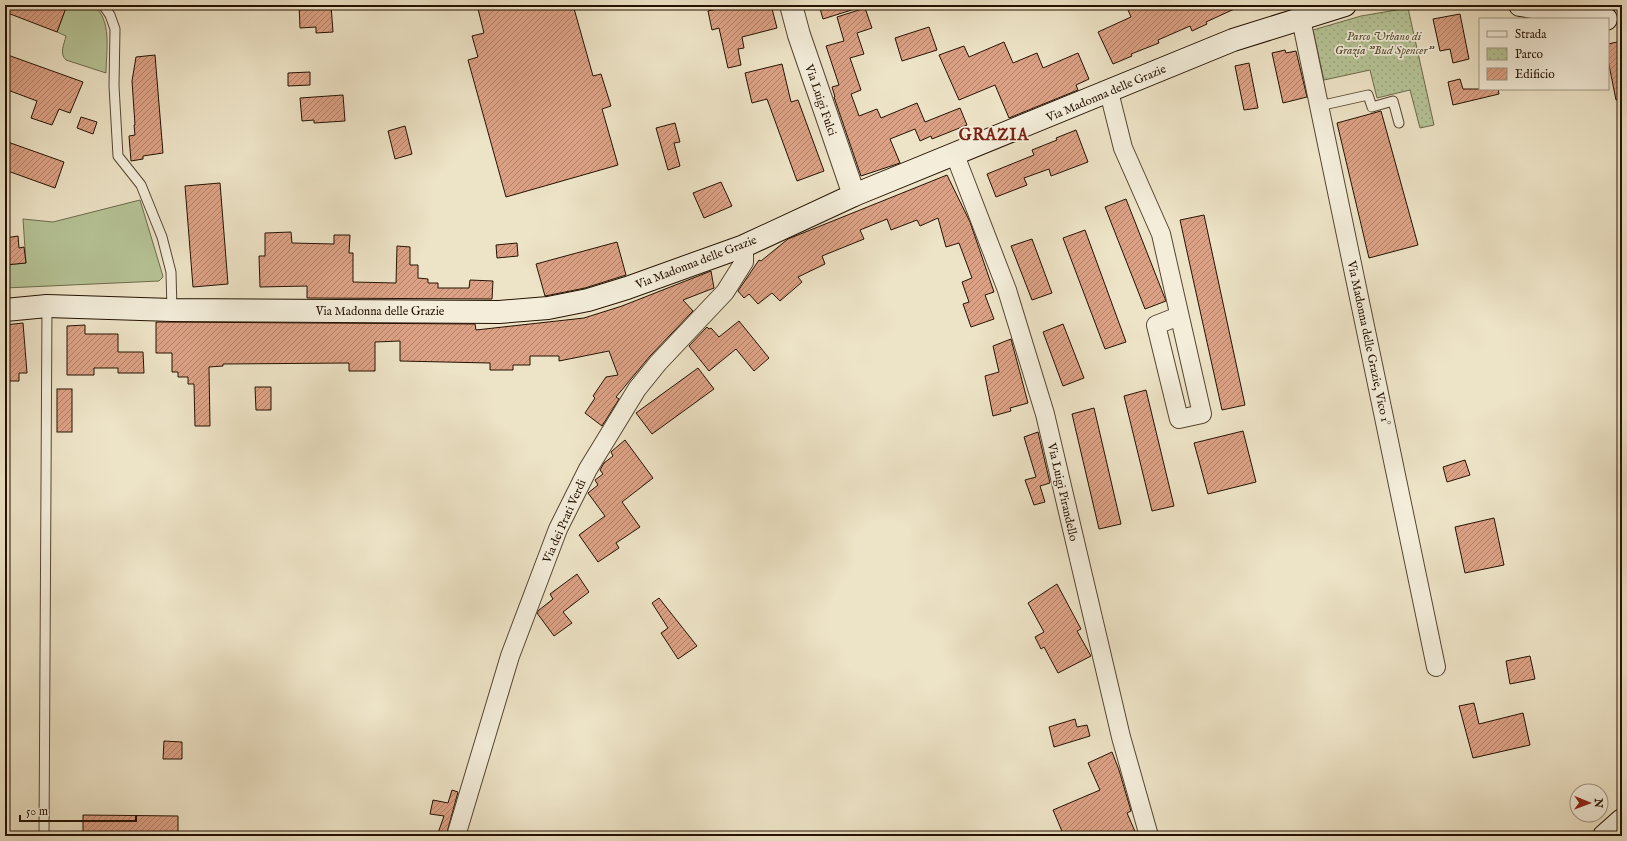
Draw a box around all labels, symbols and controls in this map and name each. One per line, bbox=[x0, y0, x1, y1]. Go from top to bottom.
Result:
legend bbox=[1479, 18, 1609, 90]
text: Strada bbox=[1515, 27, 1547, 42]
park label: Parco Urbano di Grazia "Bud Spencer" bbox=[1335, 29, 1434, 58]
text: Parco bbox=[1515, 47, 1544, 62]
street label: Via Madonna delle Grazie bbox=[1043, 61, 1169, 126]
street label: Via Luigi Fulci bbox=[801, 62, 840, 138]
text: Edificio bbox=[1515, 67, 1555, 82]
district label: GRAZIA bbox=[959, 126, 1029, 146]
street label: Via Madonna delle Grazie bbox=[633, 232, 759, 293]
street label: Via Madonna delle Grazie, Vico 1° bbox=[1344, 258, 1393, 427]
street label: Via Madonna delle Grazie bbox=[315, 304, 445, 319]
street label: Via Luigi Pirandello bbox=[1044, 441, 1081, 543]
street label: Via dei Prati Verdi bbox=[539, 477, 590, 566]
north arrow bbox=[1569, 783, 1609, 823]
scale bar bbox=[20, 797, 136, 823]
text: N bbox=[1591, 797, 1605, 809]
text: 50 m bbox=[26, 804, 48, 819]

